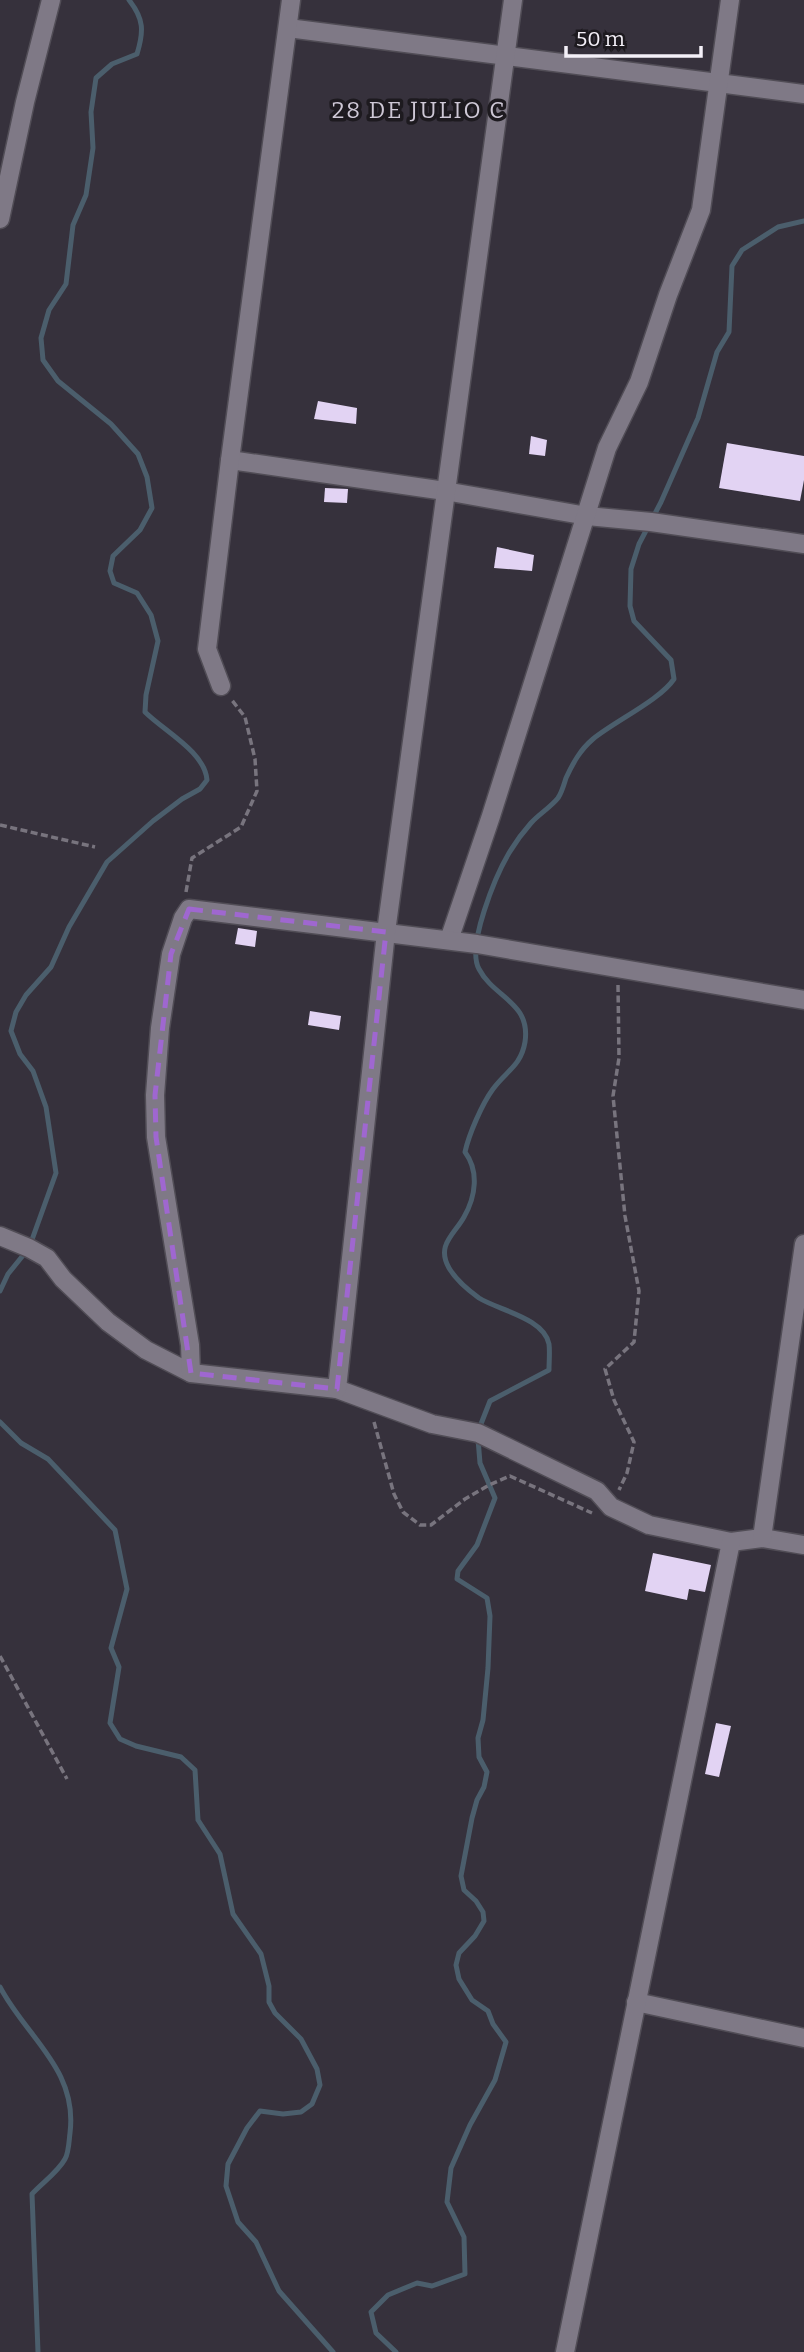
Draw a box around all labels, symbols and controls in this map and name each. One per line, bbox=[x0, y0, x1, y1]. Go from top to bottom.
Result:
scale bar bbox=[566, 14, 701, 58]
text: 50 m bbox=[576, 26, 625, 52]
district label: 28 DE JULIO C bbox=[332, 96, 506, 124]

